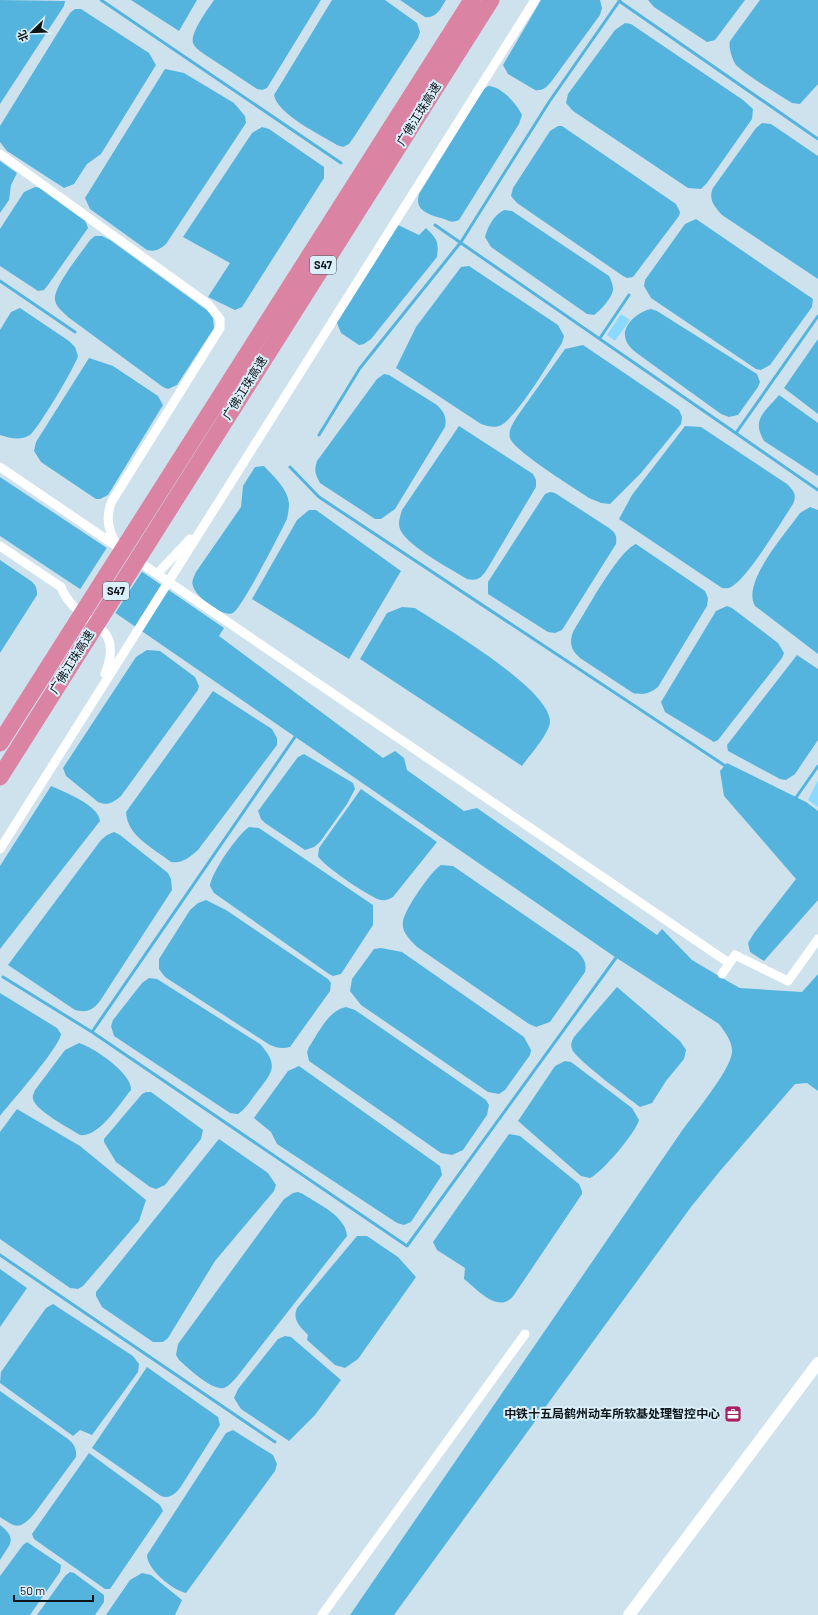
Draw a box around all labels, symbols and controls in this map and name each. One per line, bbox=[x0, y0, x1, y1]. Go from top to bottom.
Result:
north arrow bbox=[12, 12, 52, 52]
text: 北 bbox=[14, 29, 30, 44]
street label: 广佛江珠高速 bbox=[393, 79, 443, 148]
road number: S47 bbox=[310, 256, 336, 274]
street label: 广佛江珠高速 bbox=[219, 353, 269, 422]
road number: S47 bbox=[103, 582, 129, 600]
street label: 广佛江珠高速 bbox=[46, 627, 96, 696]
office icon: 中铁十五局鹤州动车所软基处理智控中心 bbox=[723, 1404, 743, 1424]
place label: 中铁十五局鹤州动车所软基处理智控中心 bbox=[504, 1406, 720, 1420]
scale bar bbox=[14, 1577, 93, 1603]
text: 50 m bbox=[20, 1583, 45, 1597]

